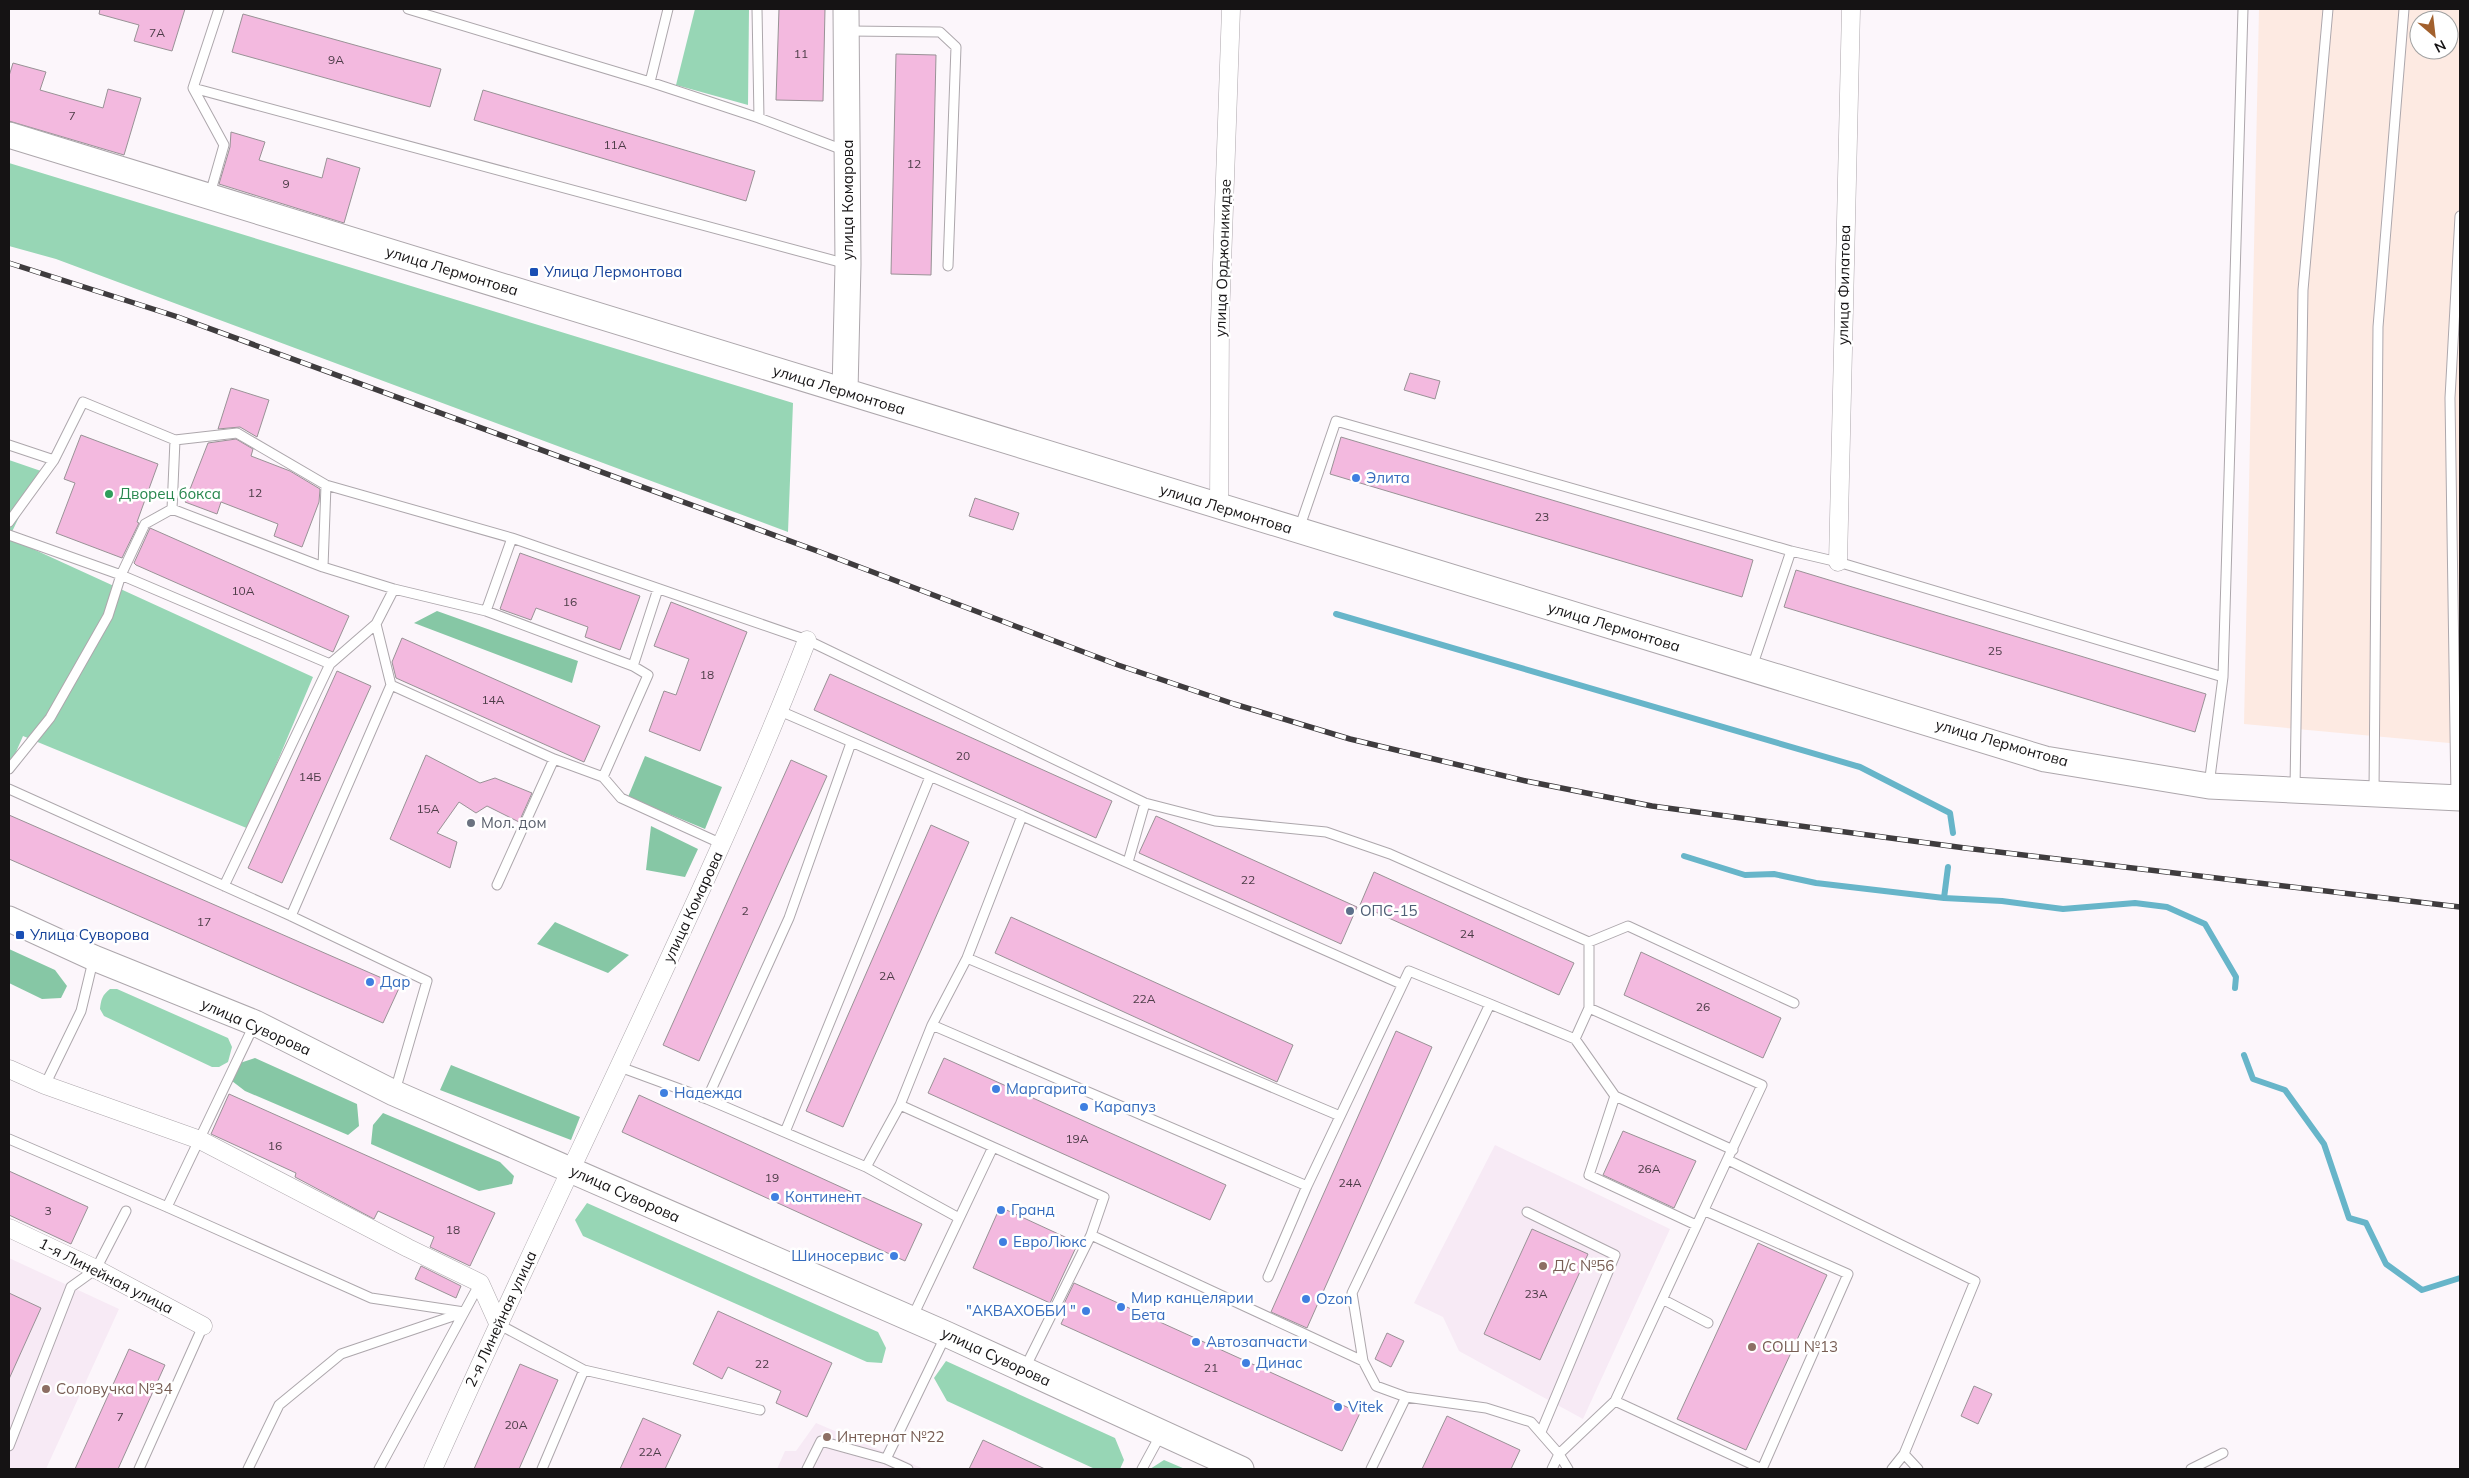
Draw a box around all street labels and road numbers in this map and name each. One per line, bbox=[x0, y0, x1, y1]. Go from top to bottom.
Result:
street label: улица Комарова bbox=[838, 140, 857, 260]
street label: улица Орджоникидзе bbox=[1210, 179, 1235, 337]
street label: улица Филатова bbox=[1833, 225, 1854, 345]
street label: улица Лермонтова bbox=[384, 241, 521, 300]
street label: улица Лермонтова bbox=[771, 360, 908, 419]
street label: улица Лермонтова bbox=[1158, 479, 1295, 538]
street label: улица Лермонтова bbox=[1546, 597, 1683, 656]
street label: улица Лермонтова bbox=[1934, 714, 2071, 771]
street label: улица Комарова bbox=[658, 848, 727, 966]
street label: улица Суворова bbox=[198, 994, 314, 1059]
street label: улица Суворова bbox=[567, 1161, 683, 1226]
street label: 1-я Линейная улица bbox=[36, 1233, 177, 1318]
street label: 2-я Линейная улица bbox=[461, 1248, 540, 1390]
street label: улица Суворова bbox=[939, 1323, 1054, 1390]

